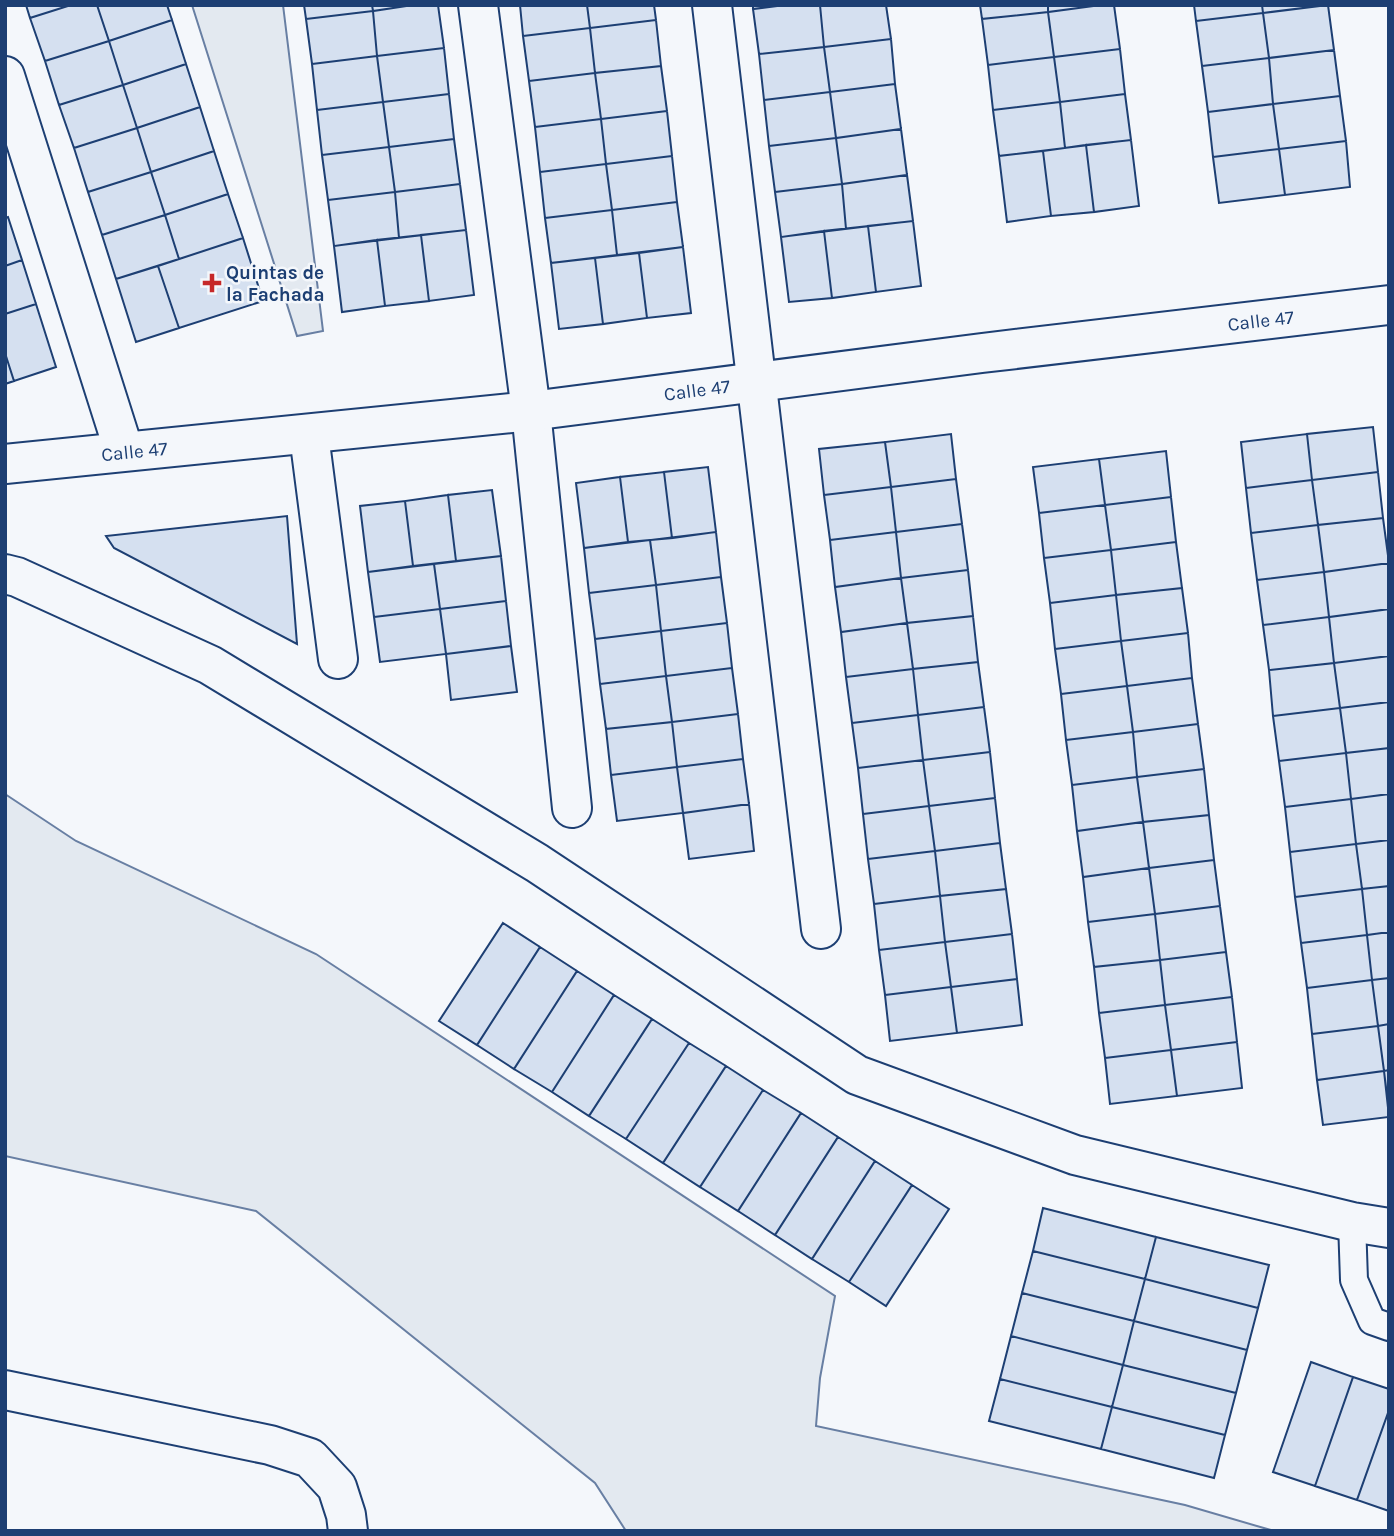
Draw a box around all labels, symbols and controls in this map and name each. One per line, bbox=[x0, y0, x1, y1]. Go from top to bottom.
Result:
place label: Quintas de la Fachada bbox=[226, 262, 325, 306]
marker: Quintas de la Fachada bbox=[204, 275, 220, 291]
street label: Calle 47 bbox=[1226, 306, 1295, 336]
street label: Calle 47 bbox=[663, 375, 732, 406]
street label: Calle 47 bbox=[100, 438, 169, 466]

